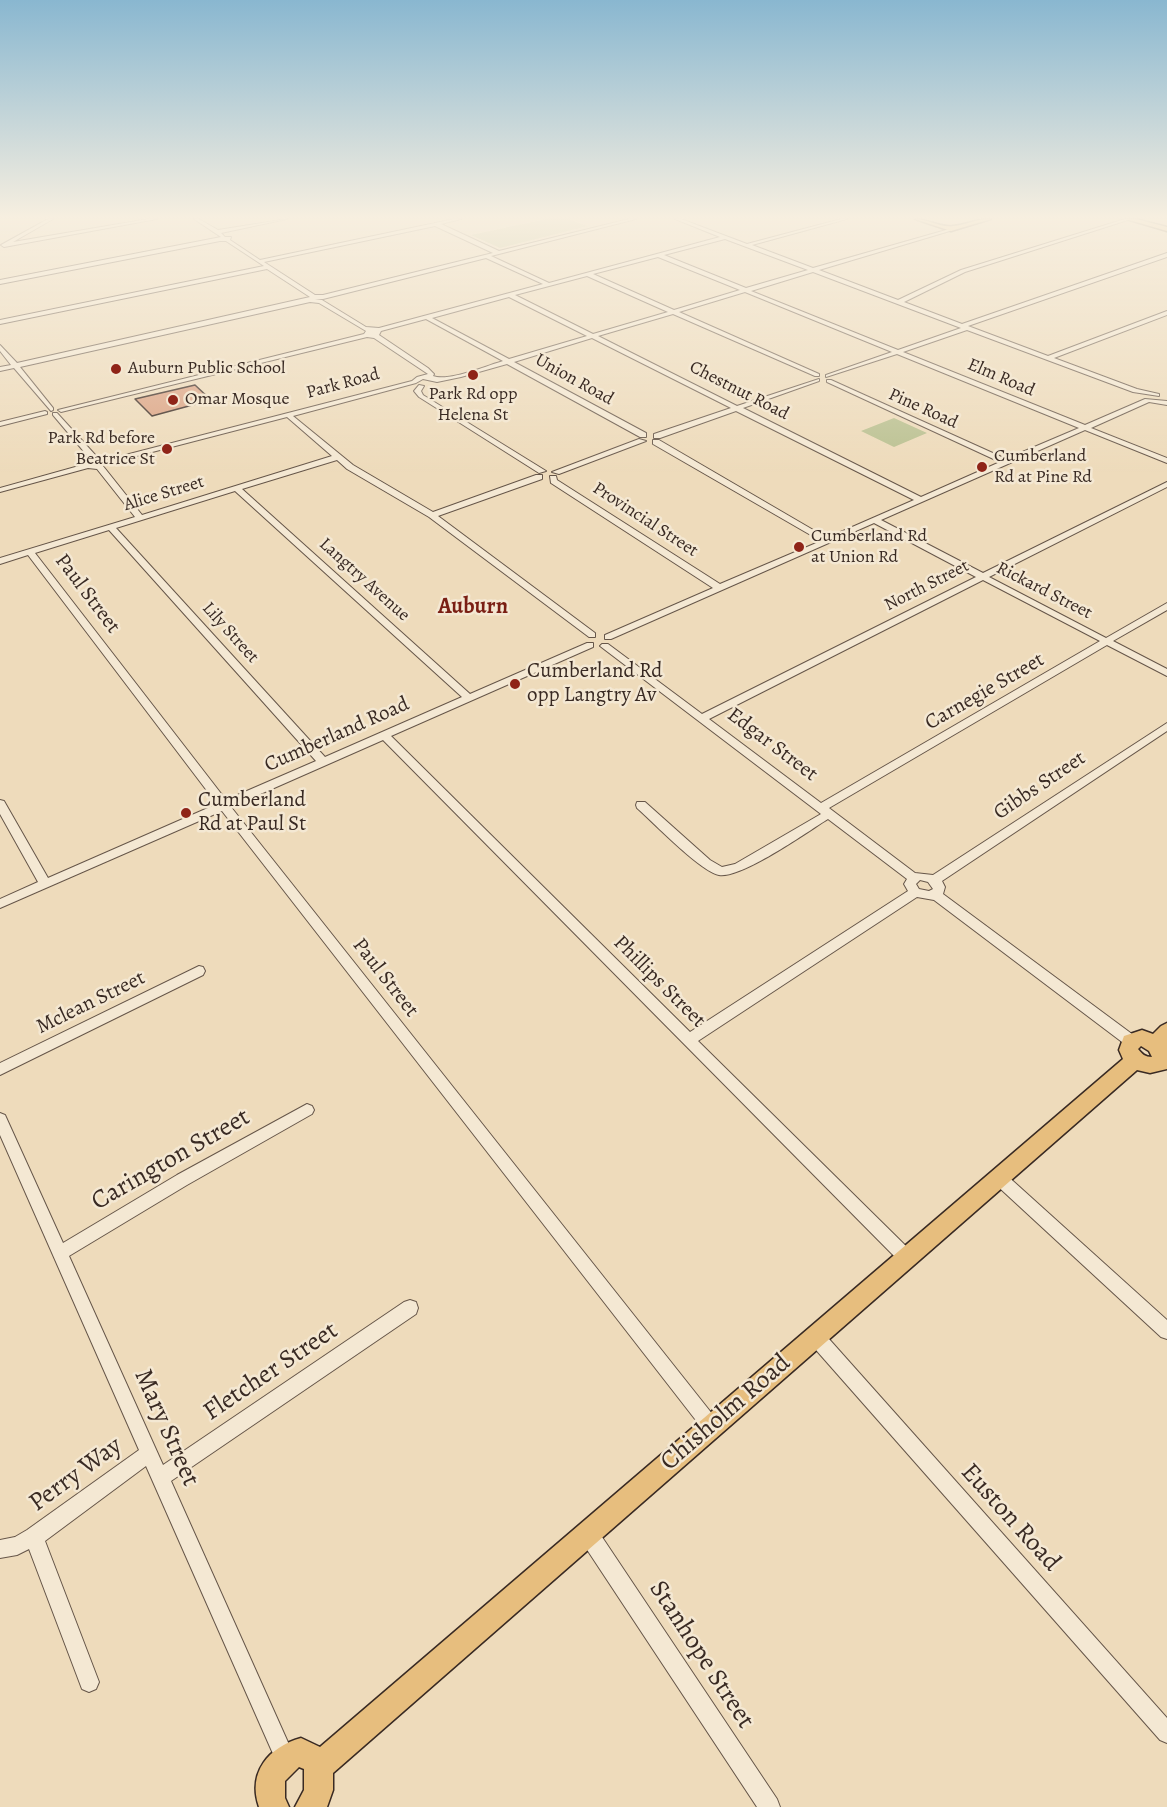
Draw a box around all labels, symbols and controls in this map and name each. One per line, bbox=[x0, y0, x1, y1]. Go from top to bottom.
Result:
street label: Union Road bbox=[531, 350, 617, 410]
street label: Elm Road bbox=[964, 354, 1038, 402]
street label: Chestnut Road bbox=[686, 357, 792, 425]
place label: Auburn Public School bbox=[128, 358, 285, 380]
marker: Auburn Public School bbox=[109, 362, 123, 376]
street label: Park Road bbox=[304, 364, 382, 404]
marker: Park Rd opp Helena St bbox=[466, 368, 480, 382]
place label: Park Rd opp Helena St bbox=[428, 384, 518, 426]
street label: Pine Road bbox=[885, 384, 961, 434]
place label: Omar Mosque bbox=[185, 389, 289, 411]
marker: Omar Mosque bbox=[166, 393, 180, 407]
place label: Park Rd before Beatrice St bbox=[47, 428, 155, 470]
marker: Park Rd before Beatrice St bbox=[160, 442, 174, 456]
place label: Cumberland Rd at Pine Rd bbox=[994, 446, 1092, 488]
marker: Cumberland Rd at Pine Rd bbox=[975, 460, 989, 474]
street label: Alice Street bbox=[121, 472, 207, 516]
street label: Provincial Street bbox=[588, 478, 702, 562]
place label: Cumberland Rd at Union Rd bbox=[811, 526, 927, 568]
street label: Langtry Avenue bbox=[314, 534, 414, 626]
marker: Cumberland Rd at Union Rd bbox=[792, 540, 806, 554]
street label: Paul Street bbox=[49, 549, 125, 639]
street label: North Street bbox=[881, 556, 973, 616]
street label: Rickard Street bbox=[992, 558, 1096, 624]
district label: Auburn bbox=[438, 595, 508, 621]
street label: Lily Street bbox=[197, 598, 263, 668]
street label: Carnegie Street bbox=[921, 648, 1049, 736]
place label: Cumberland Rd opp Langtry Av bbox=[527, 659, 662, 709]
marker: Cumberland Rd opp Langtry Av bbox=[508, 677, 522, 691]
street label: Cumberland Road bbox=[261, 692, 413, 778]
street label: Edgar Street bbox=[722, 703, 822, 787]
street label: Gibbs Street bbox=[989, 746, 1091, 826]
place label: Cumberland Rd at Paul St bbox=[198, 788, 306, 838]
marker: Cumberland Rd at Paul St bbox=[179, 806, 193, 820]
street label: Phillips Street bbox=[608, 931, 710, 1033]
street label: Paul Street bbox=[346, 934, 424, 1022]
street label: Mclean Street bbox=[32, 966, 150, 1040]
street label: Carington Street bbox=[86, 1102, 256, 1218]
street label: Fletcher Street bbox=[198, 1316, 344, 1428]
street label: Chisholm Road bbox=[655, 1348, 797, 1478]
street label: Mary Street bbox=[126, 1365, 206, 1491]
street label: Perry Way bbox=[23, 1431, 129, 1519]
street label: Euston Road bbox=[953, 1458, 1067, 1578]
street label: Stanhope Street bbox=[642, 1575, 760, 1735]

